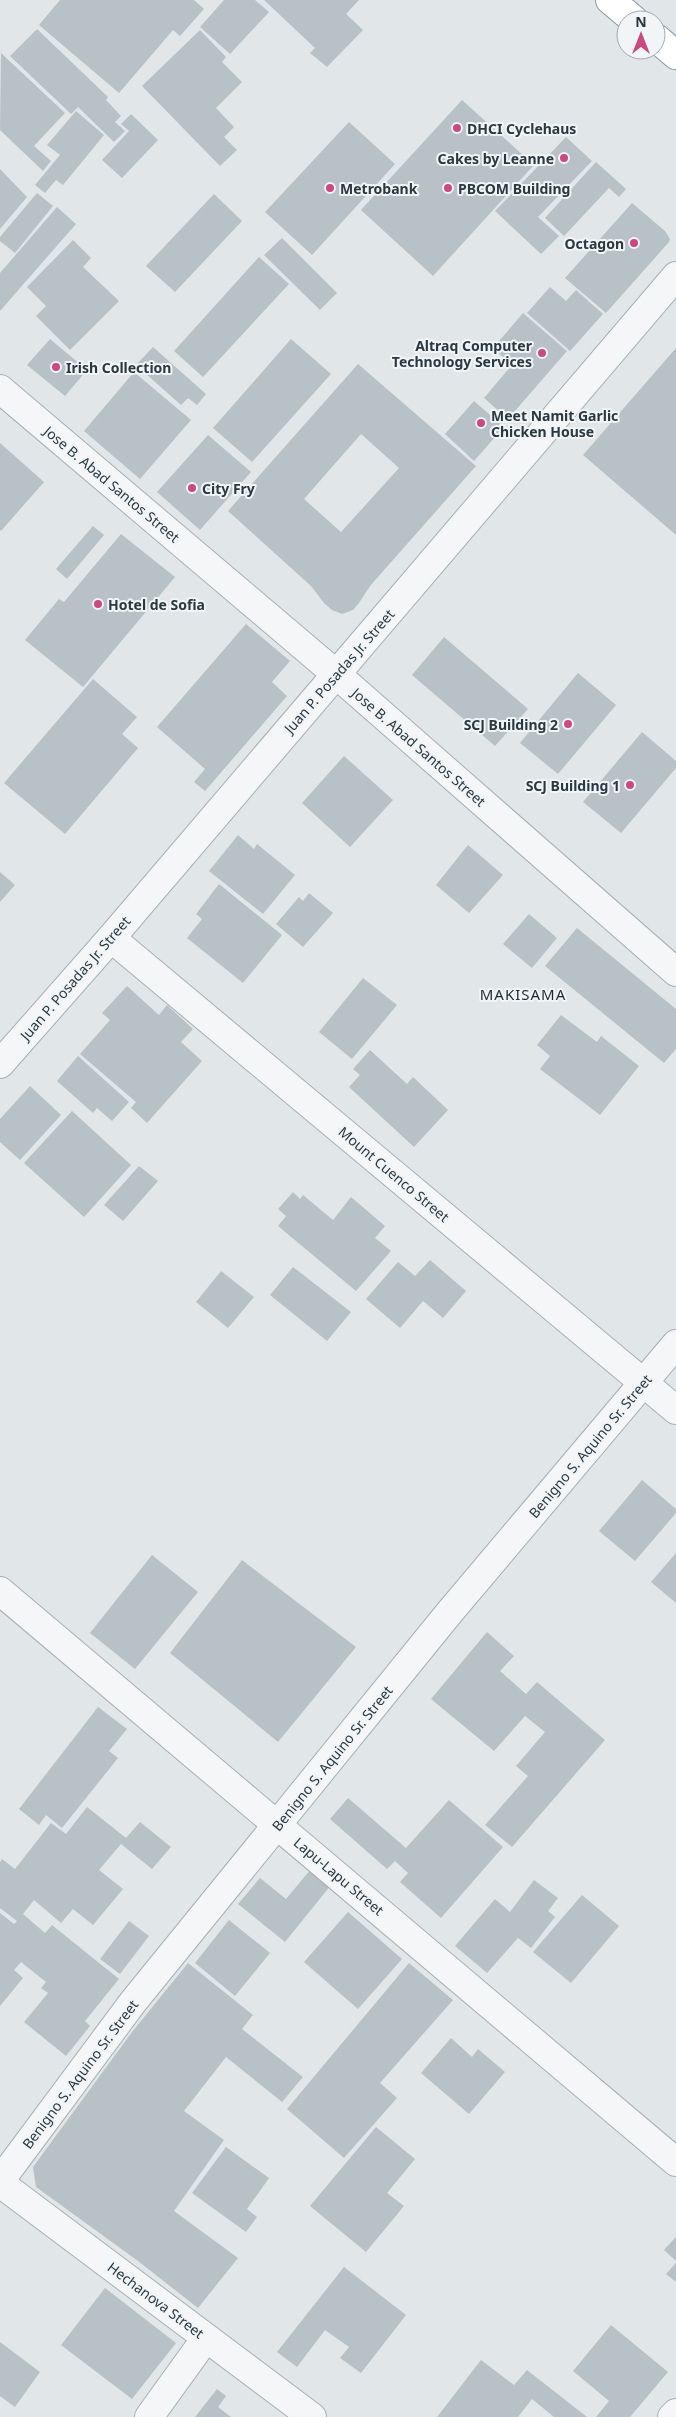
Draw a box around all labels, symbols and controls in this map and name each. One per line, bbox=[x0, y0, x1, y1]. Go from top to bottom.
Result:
north arrow bbox=[616, 10, 666, 60]
text: N bbox=[635, 12, 647, 31]
place label: DHCI Cyclehaus bbox=[467, 119, 576, 138]
marker: DHCI Cyclehaus bbox=[451, 122, 463, 134]
place label: Cakes by Leanne bbox=[438, 149, 554, 168]
marker: Cakes by Leanne bbox=[558, 152, 570, 164]
place label: Metrobank bbox=[340, 179, 418, 198]
place label: PBCOM Building bbox=[458, 179, 570, 198]
marker: Metrobank bbox=[324, 182, 336, 194]
marker: PBCOM Building bbox=[442, 182, 454, 194]
place label: Octagon bbox=[565, 234, 624, 253]
marker: Octagon bbox=[628, 237, 640, 249]
place label: Altraq Computer Technology Services bbox=[392, 336, 533, 371]
marker: Altraq Computer Technology Services bbox=[536, 347, 548, 359]
place label: Irish Collection bbox=[66, 358, 171, 377]
marker: Irish Collection bbox=[50, 361, 62, 373]
place label: Meet Namit Garlic Chicken House bbox=[491, 406, 618, 441]
marker: Meet Namit Garlic Chicken House bbox=[475, 417, 487, 429]
street label: Jose B. Abad Santos Street bbox=[39, 420, 184, 546]
place label: City Fry bbox=[202, 479, 255, 498]
marker: City Fry bbox=[186, 482, 198, 494]
place label: Hotel de Sofia bbox=[108, 595, 205, 614]
marker: Hotel de Sofia bbox=[92, 598, 104, 610]
street label: Juan P. Posadas Jr. Street bbox=[278, 605, 398, 739]
street label: Jose B. Abad Santos Street bbox=[346, 682, 490, 810]
place label: SCJ Building 2 bbox=[464, 715, 558, 734]
marker: SCJ Building 2 bbox=[562, 718, 574, 730]
place label: SCJ Building 1 bbox=[526, 776, 620, 795]
marker: SCJ Building 1 bbox=[624, 779, 636, 791]
street label: Juan P. Posadas Jr. Street bbox=[14, 912, 134, 1046]
district label: MAKISAMA bbox=[480, 984, 566, 1004]
street label: Mount Cuenco Street bbox=[335, 1122, 453, 1226]
street label: Benigno S. Aquino Sr. Street bbox=[524, 1370, 656, 1522]
street label: Benigno S. Aquino Sr. Street bbox=[267, 1681, 397, 1835]
street label: Lapu-Lapu Street bbox=[290, 1833, 388, 1919]
street label: Benigno S. Aquino Sr. Street bbox=[18, 1996, 142, 2152]
street label: Hechanova Street bbox=[104, 2257, 208, 2343]

